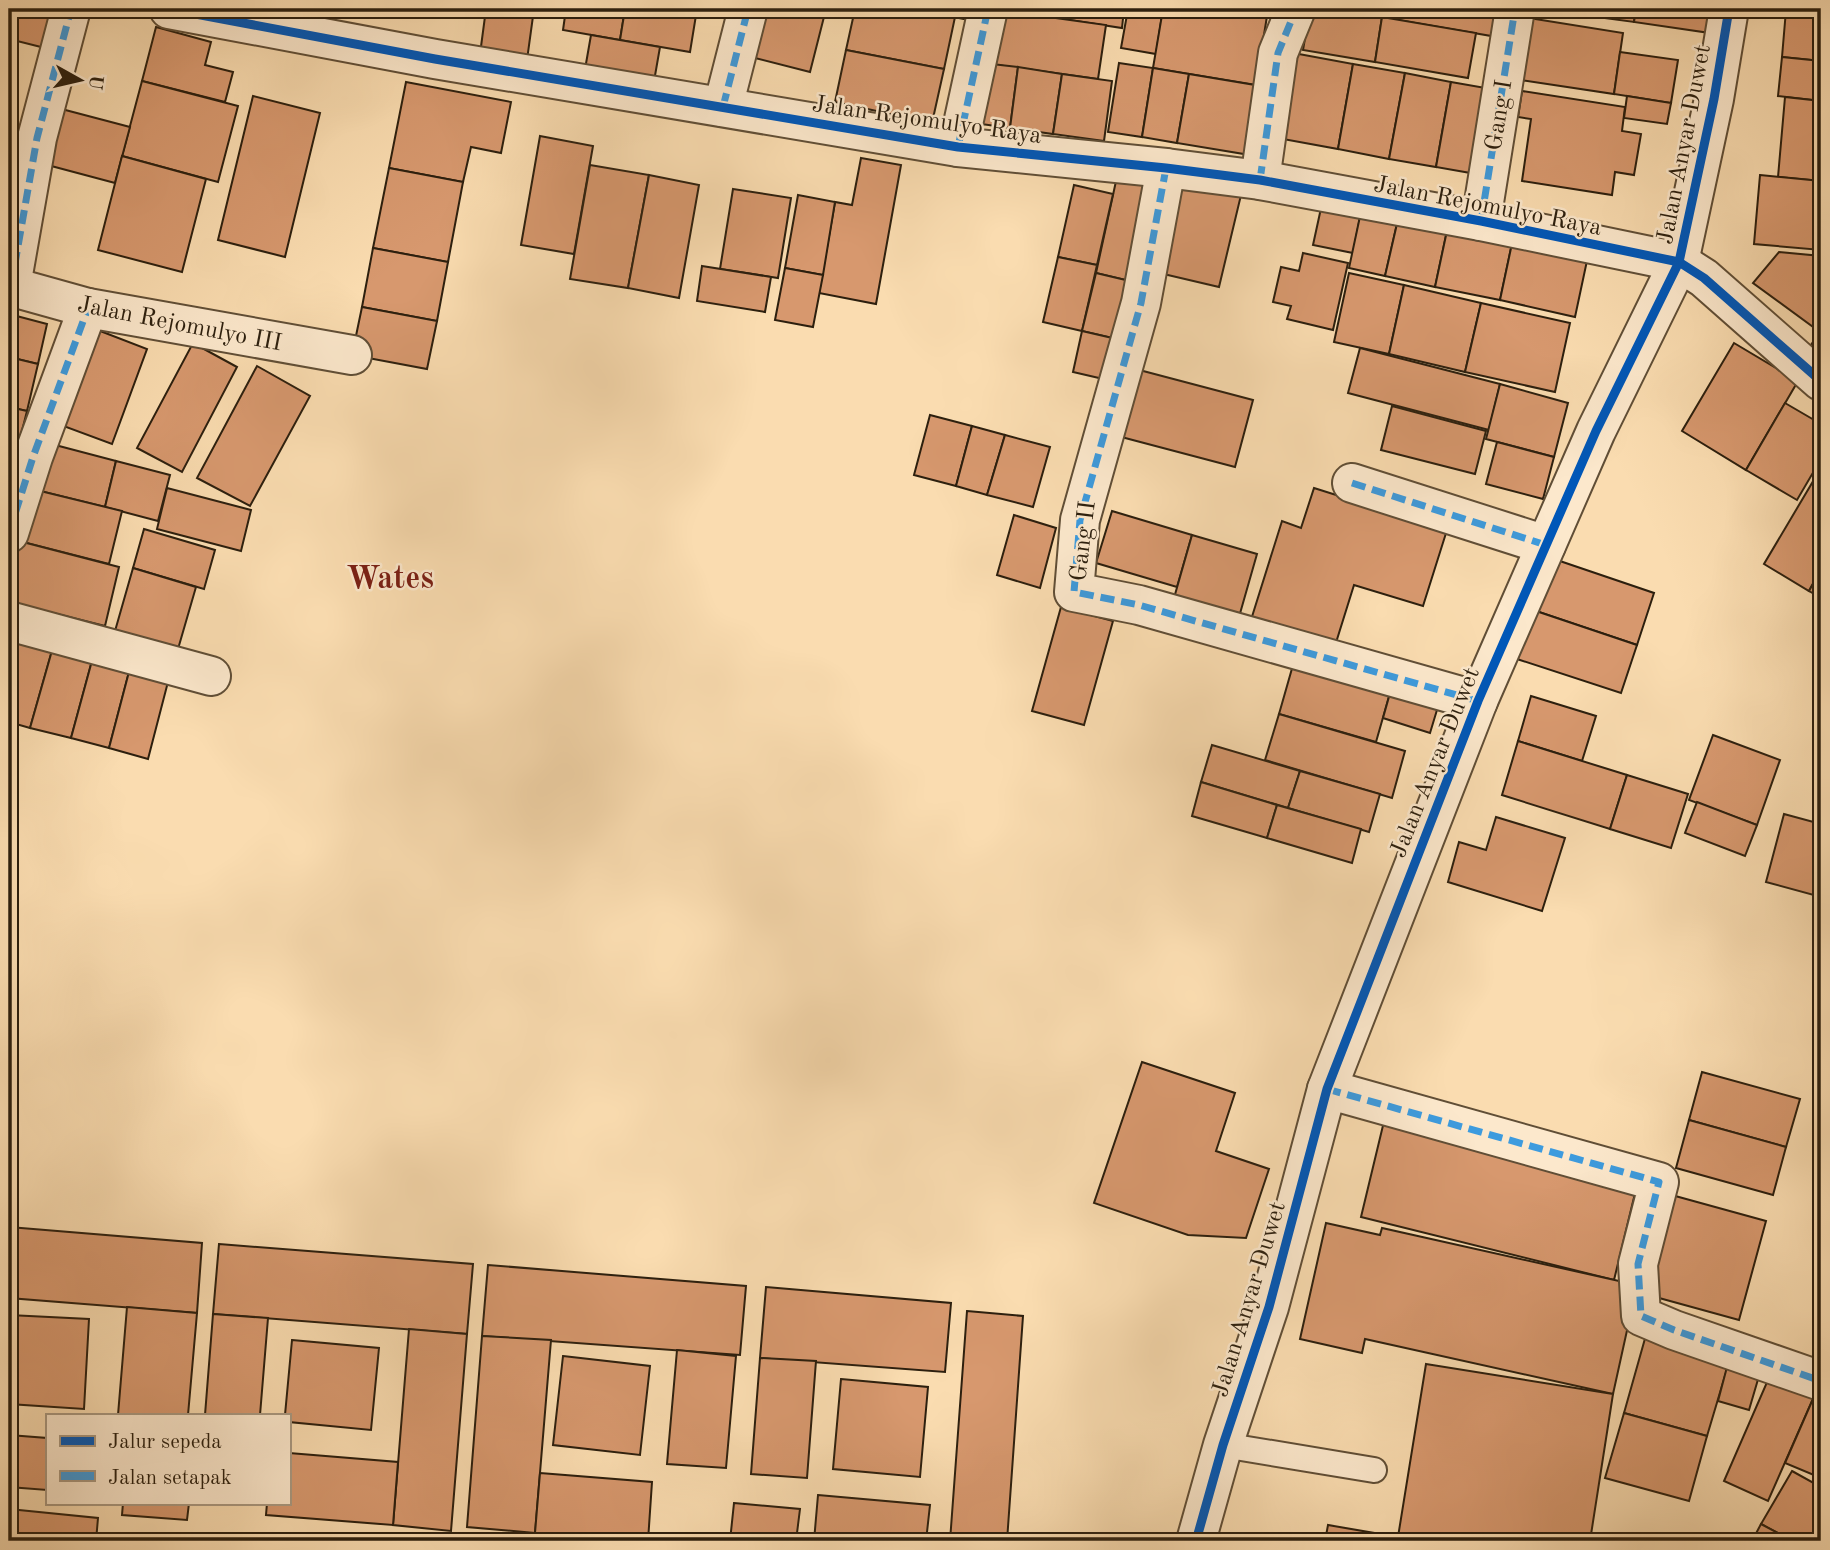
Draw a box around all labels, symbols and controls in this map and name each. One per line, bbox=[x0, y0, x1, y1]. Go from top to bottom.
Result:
street label: Jalan Anyar Duwet bbox=[1654, 42, 1716, 246]
north arrow bbox=[46, 46, 116, 116]
text: U bbox=[84, 73, 105, 91]
street label: Gang I bbox=[1483, 78, 1517, 152]
street label: Jalan Rejomulyo Raya bbox=[810, 93, 1043, 149]
street label: Jalan Rejomulyo Raya bbox=[1372, 173, 1604, 241]
street label: Jalan Rejomulyo III bbox=[75, 293, 284, 357]
street label: Gang II bbox=[1067, 500, 1101, 583]
district label: Wates bbox=[346, 564, 434, 596]
street label: Jalan Anyar Duwet bbox=[1387, 664, 1485, 861]
street label: Jalan Anyar Duwet bbox=[1209, 1199, 1291, 1400]
legend bbox=[46, 1414, 290, 1504]
text: Jalur sepeda bbox=[108, 1432, 222, 1453]
text: Jalan setapak bbox=[108, 1468, 232, 1489]

